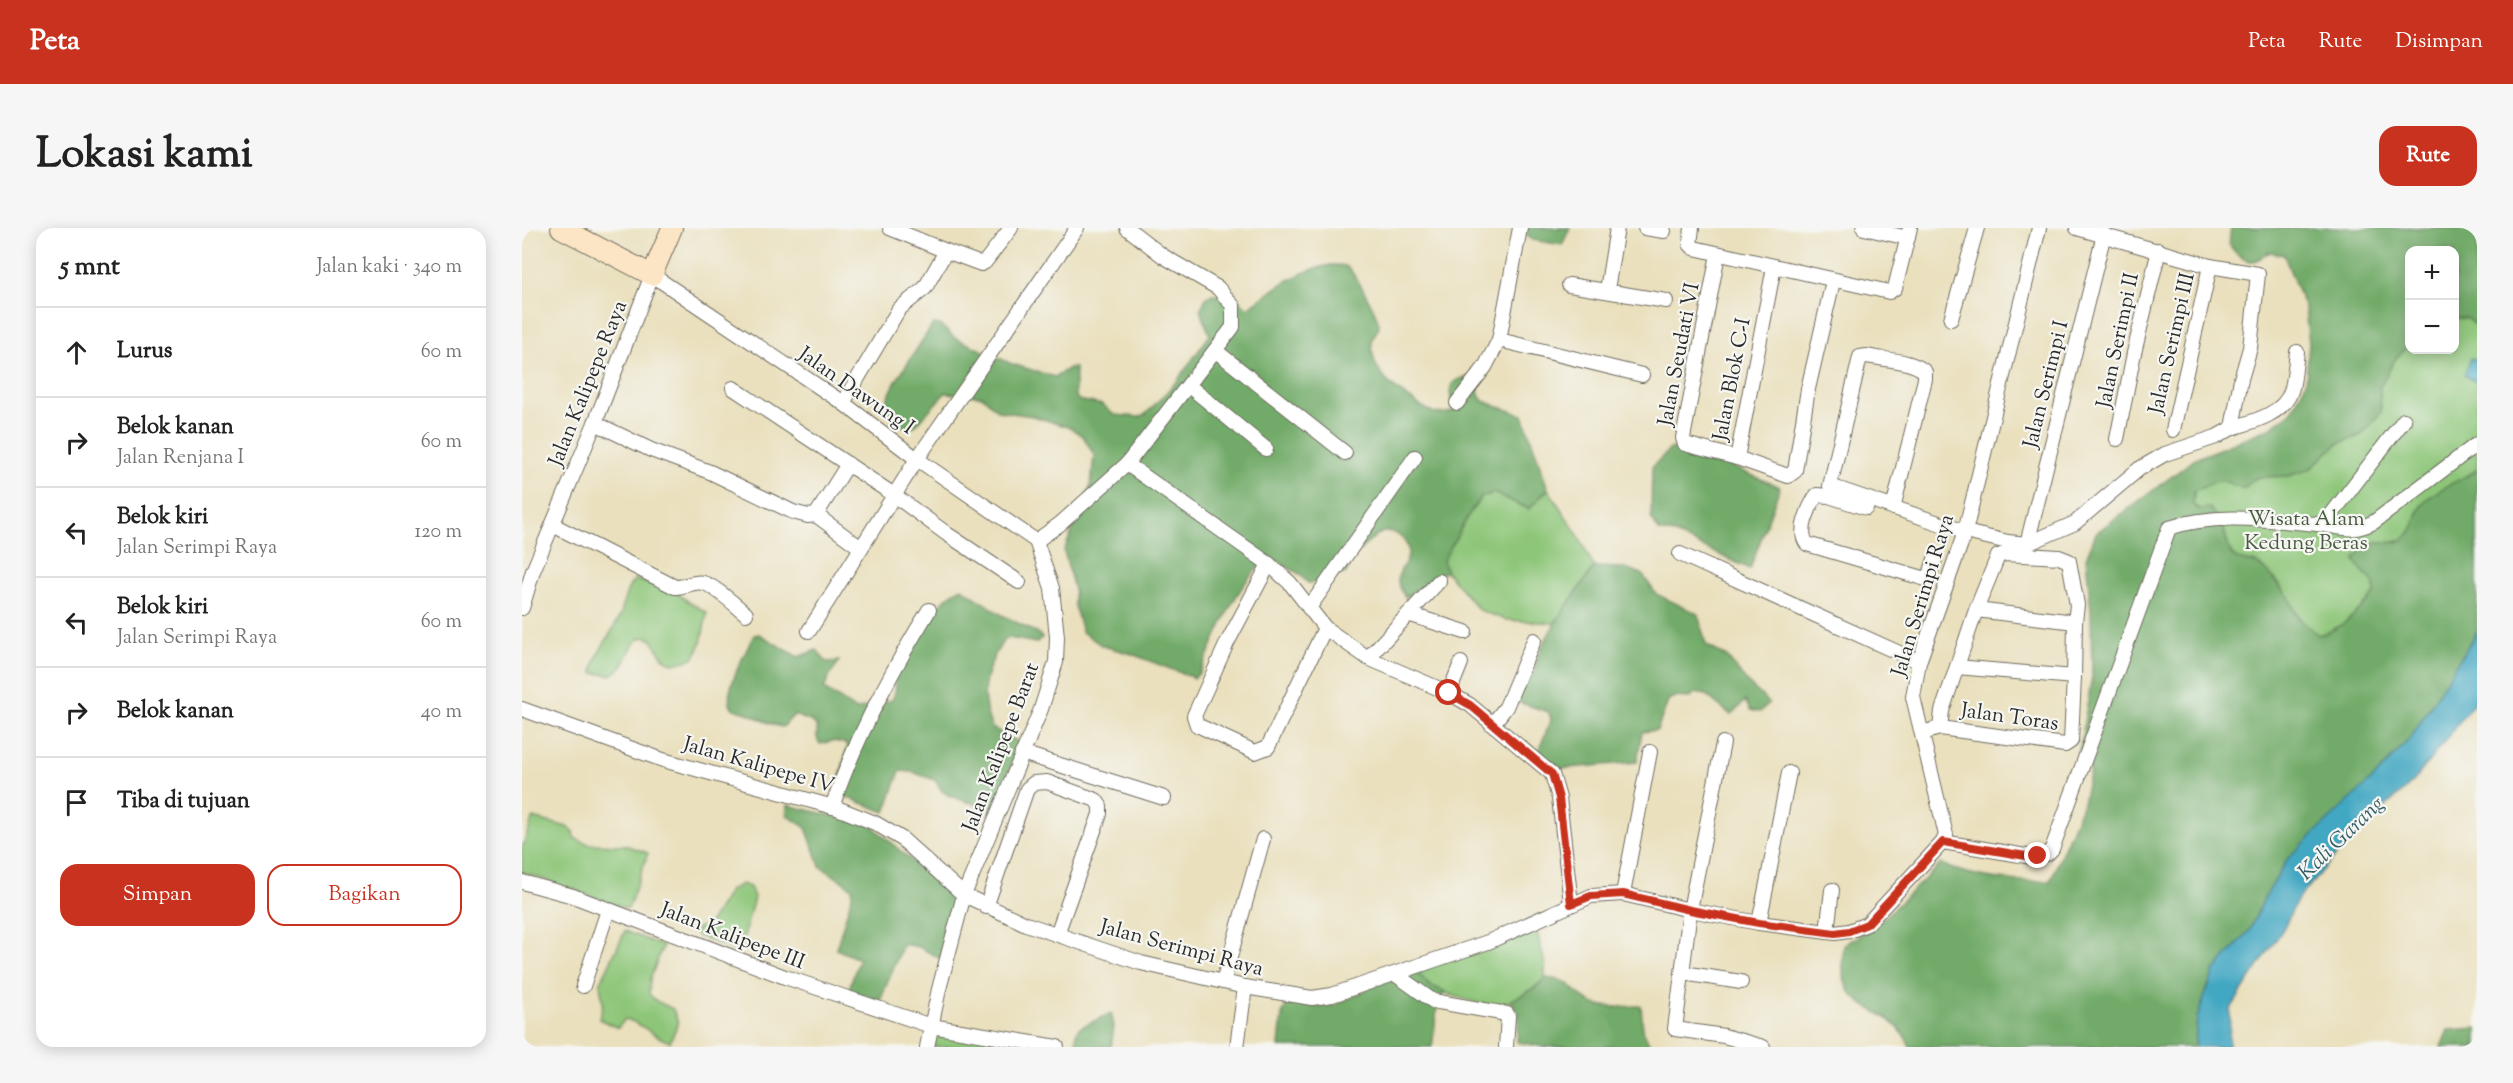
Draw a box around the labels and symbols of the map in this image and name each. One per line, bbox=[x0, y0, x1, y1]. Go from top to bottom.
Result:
street label: Jalan Serimpi II bbox=[2090, 270, 2148, 412]
street label: Jalan Serimpi III bbox=[2142, 270, 2204, 418]
street label: Jalan Seudati VI bbox=[1651, 280, 1709, 430]
street label: Jalan Kalipepe Raya bbox=[542, 296, 636, 472]
street label: Jalan Blok C-I bbox=[1706, 315, 1760, 444]
street label: Jalan Serimpi I bbox=[2016, 317, 2077, 452]
street label: Jalan Dawung I bbox=[791, 340, 920, 443]
park label: Wisata Alam Kedung Beras bbox=[2244, 505, 2368, 559]
street label: Jalan Serimpi Raya bbox=[1885, 510, 1963, 681]
street label: Jalan Kalipepe Barat bbox=[955, 659, 1048, 838]
route start bbox=[1435, 679, 1461, 705]
street label: Jalan Toras bbox=[1958, 696, 2061, 740]
street label: Jalan Kalipepe IV bbox=[678, 730, 838, 802]
water label: Kali Garang bbox=[2291, 789, 2393, 889]
route end bbox=[2024, 842, 2050, 868]
street label: Jalan Kalipepe III bbox=[655, 895, 809, 978]
street label: Jalan Serimpi Raya bbox=[1095, 912, 1267, 985]

